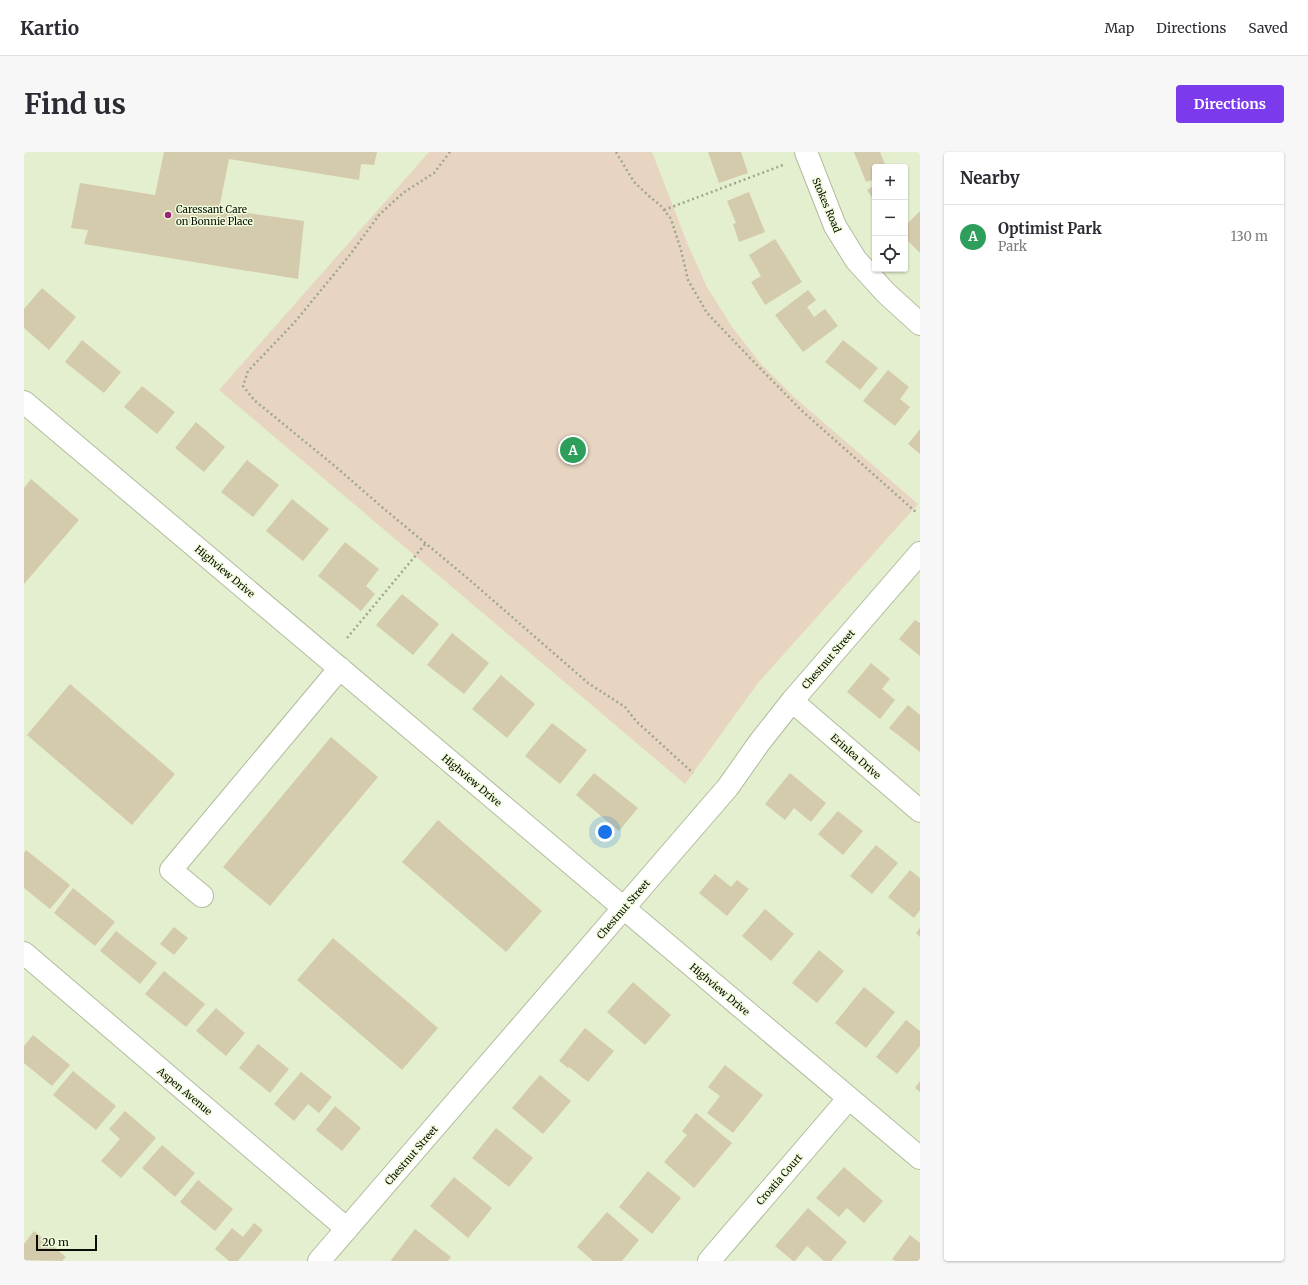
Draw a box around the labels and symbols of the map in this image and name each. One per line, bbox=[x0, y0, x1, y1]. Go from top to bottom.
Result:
street label: Stokes Road bbox=[809, 176, 844, 235]
place label: Caressant Care on Bonnie Place bbox=[176, 203, 253, 228]
marker: Caressant Care on Bonnie Place bbox=[163, 210, 173, 220]
pin: A bbox=[560, 435, 586, 465]
street label: Highview Drive bbox=[192, 542, 257, 600]
street label: Chestnut Street bbox=[799, 627, 858, 692]
street label: Erinlea Drive bbox=[828, 731, 884, 782]
street label: Highview Drive bbox=[439, 751, 504, 809]
your location bbox=[595, 822, 615, 842]
street label: Chestnut Street bbox=[594, 877, 653, 942]
street label: Highview Drive bbox=[687, 960, 752, 1018]
street label: Aspen Avenue bbox=[154, 1064, 215, 1118]
street label: Chestnut Street bbox=[382, 1123, 441, 1188]
street label: Croatia Court bbox=[754, 1151, 805, 1208]
scale bar bbox=[36, 1233, 97, 1252]

